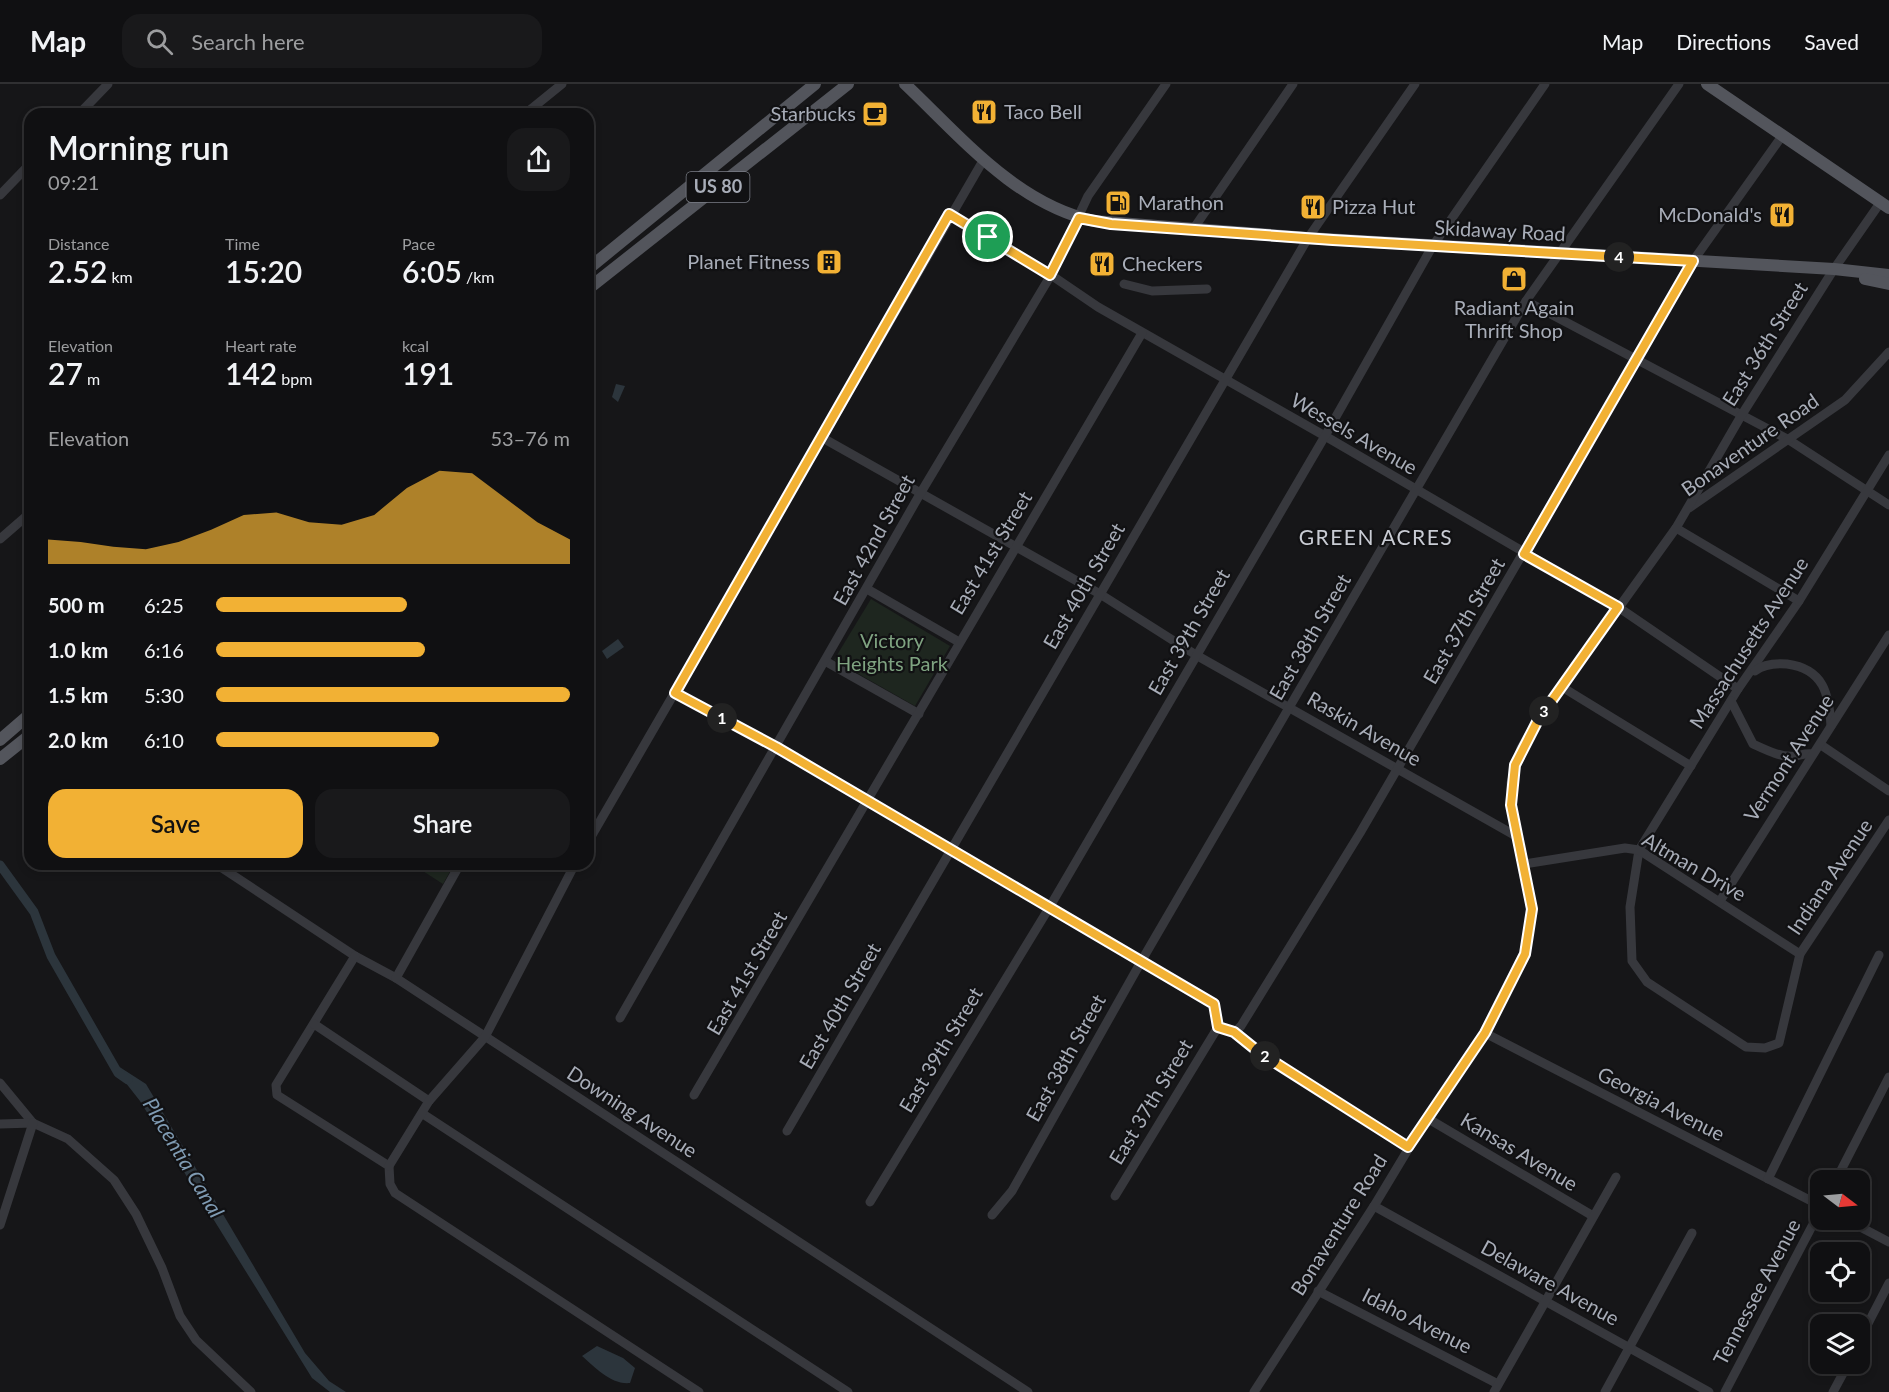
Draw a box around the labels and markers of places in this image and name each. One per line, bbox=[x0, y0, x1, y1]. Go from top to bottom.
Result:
restaurant icon: Taco Bell bbox=[969, 97, 999, 127]
cafe icon: Starbucks bbox=[860, 99, 890, 129]
place label: Taco Bell bbox=[1004, 99, 1082, 123]
place label: Starbucks bbox=[770, 101, 856, 125]
fuel station icon: Marathon bbox=[1103, 188, 1133, 218]
place label: Marathon bbox=[1138, 190, 1224, 214]
restaurant icon: Pizza Hut bbox=[1298, 192, 1328, 222]
place label: Pizza Hut bbox=[1332, 194, 1415, 218]
restaurant icon: McDonald's bbox=[1767, 200, 1797, 230]
place label: McDonald's bbox=[1658, 202, 1762, 226]
pin bbox=[962, 211, 1013, 262]
pin: 4 bbox=[1604, 242, 1634, 272]
building icon: Planet Fitness bbox=[814, 247, 844, 277]
place label: Planet Fitness bbox=[687, 249, 810, 273]
restaurant icon: Checkers bbox=[1087, 249, 1117, 279]
place label: Checkers bbox=[1122, 251, 1203, 275]
shop icon: Radiant Again Thrift Shop bbox=[1499, 264, 1529, 294]
place label: Radiant Again Thrift Shop bbox=[1454, 295, 1574, 342]
pin: 3 bbox=[1529, 696, 1559, 726]
pin: 1 bbox=[707, 703, 737, 733]
pin: 2 bbox=[1250, 1041, 1280, 1071]

